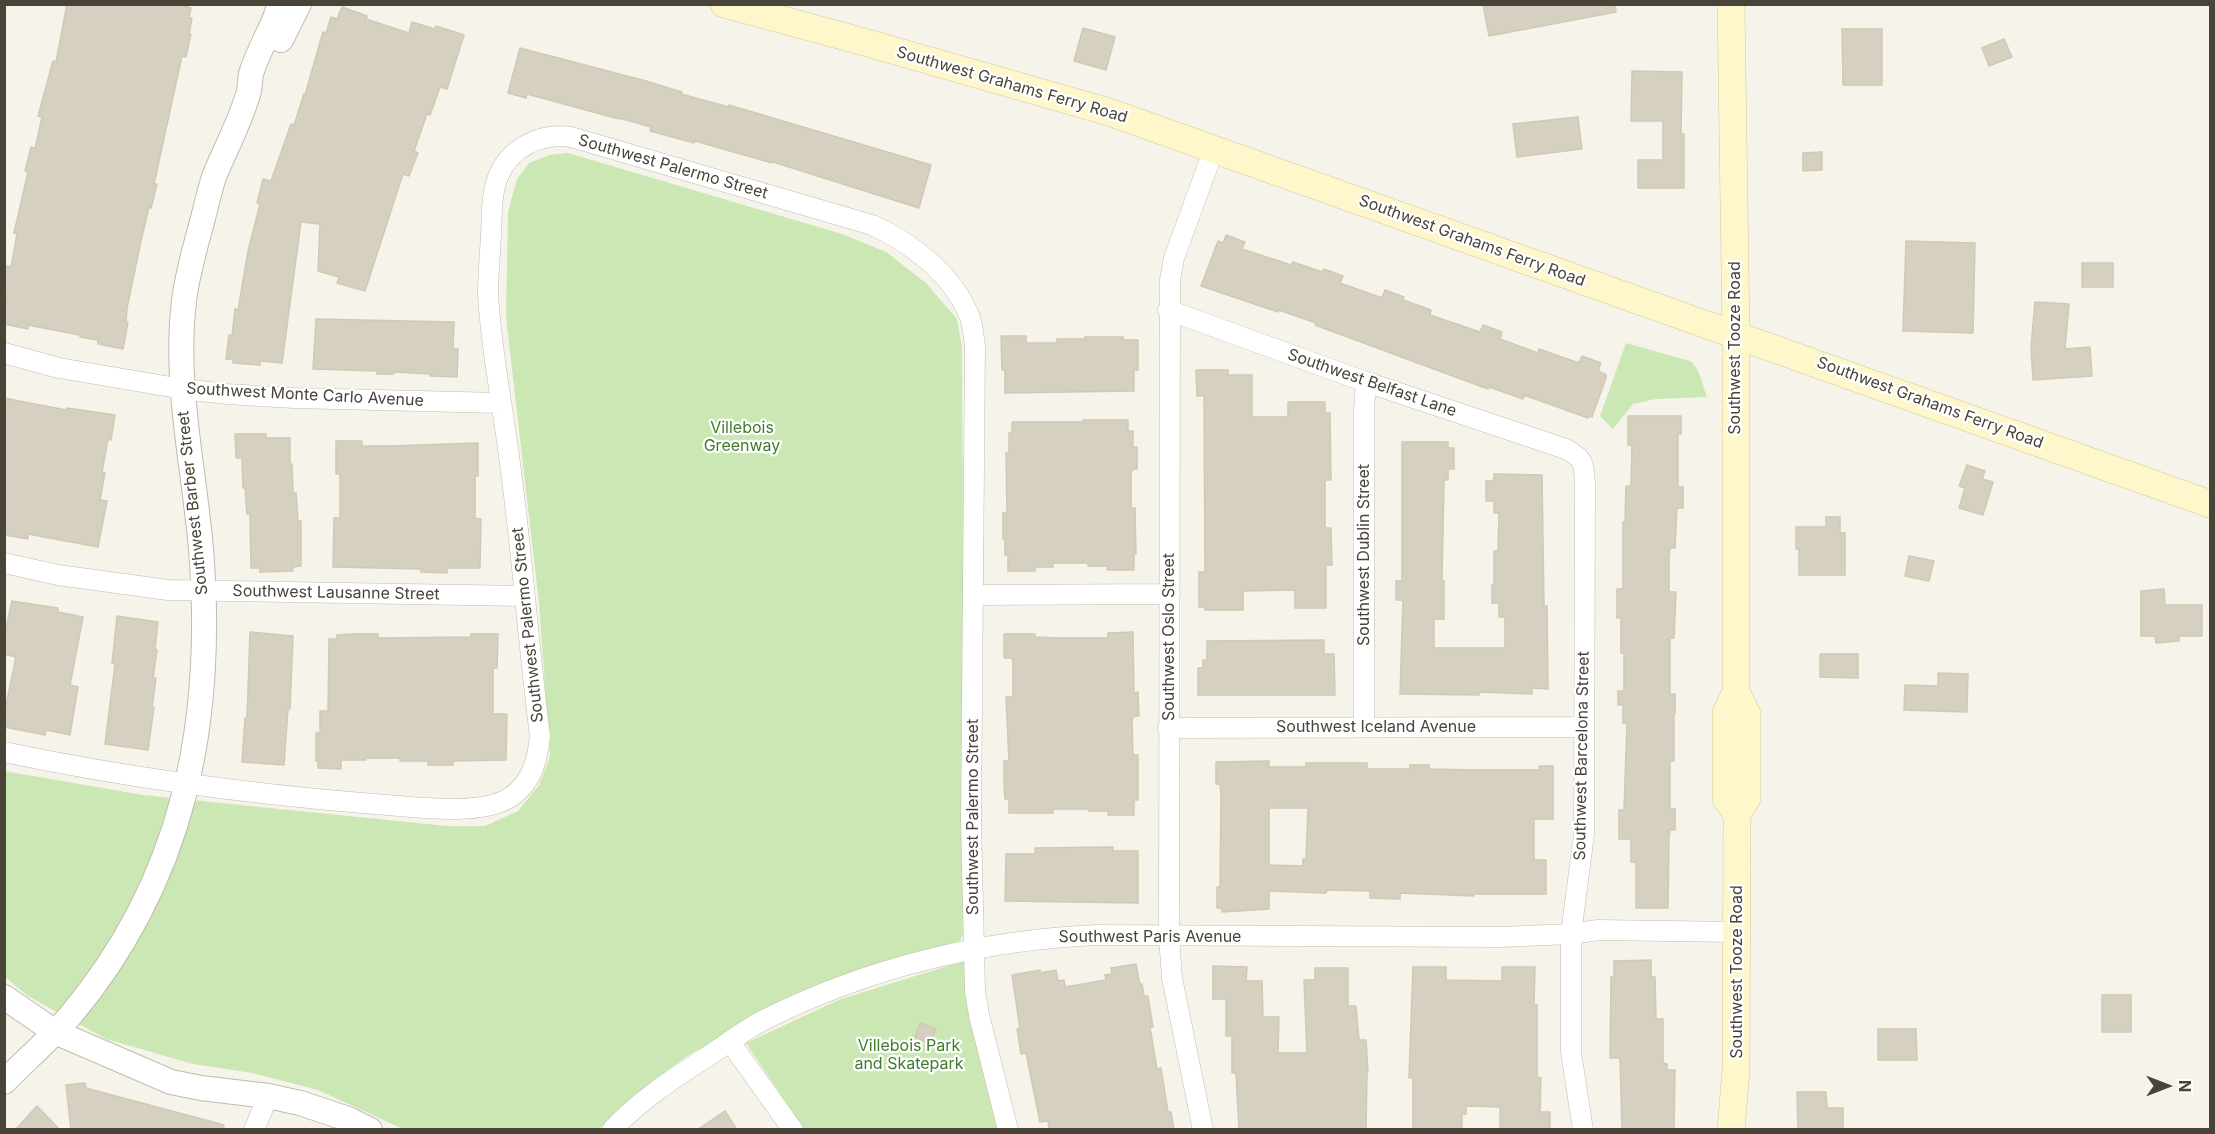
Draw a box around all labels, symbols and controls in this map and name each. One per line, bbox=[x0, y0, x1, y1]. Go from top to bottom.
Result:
street label: Southwest Grahams Ferry Road bbox=[894, 43, 1130, 127]
street label: Southwest Palermo Street bbox=[576, 131, 770, 203]
street label: Southwest Grahams Ferry Road bbox=[1356, 191, 1588, 291]
street label: Southwest Tooze Road bbox=[1725, 261, 1745, 435]
street label: Southwest Belfast Lane bbox=[1285, 345, 1459, 421]
street label: Southwest Grahams Ferry Road bbox=[1814, 353, 2046, 453]
street label: Southwest Monte Carlo Avenue bbox=[186, 379, 424, 411]
street label: Southwest Barber Street bbox=[174, 410, 212, 596]
park label: Villebois Greenway bbox=[704, 418, 780, 456]
street label: Southwest Dublin Street bbox=[1354, 464, 1374, 646]
street label: Southwest Palermo Street bbox=[508, 526, 548, 724]
street label: Southwest Oslo Street bbox=[1159, 553, 1179, 721]
street label: Southwest Lausanne Street bbox=[232, 582, 440, 604]
street label: Southwest Barcelona Street bbox=[1571, 651, 1593, 861]
street label: Southwest Iceland Avenue bbox=[1276, 717, 1476, 737]
street label: Southwest Palermo Street bbox=[963, 719, 983, 915]
street label: Southwest Tooze Road bbox=[1727, 885, 1747, 1059]
street label: Southwest Paris Avenue bbox=[1059, 927, 1241, 947]
park label: Villebois Park and Skatepark bbox=[854, 1036, 964, 1074]
north arrow bbox=[2137, 1056, 2197, 1116]
text: N bbox=[2175, 1080, 2195, 1092]

